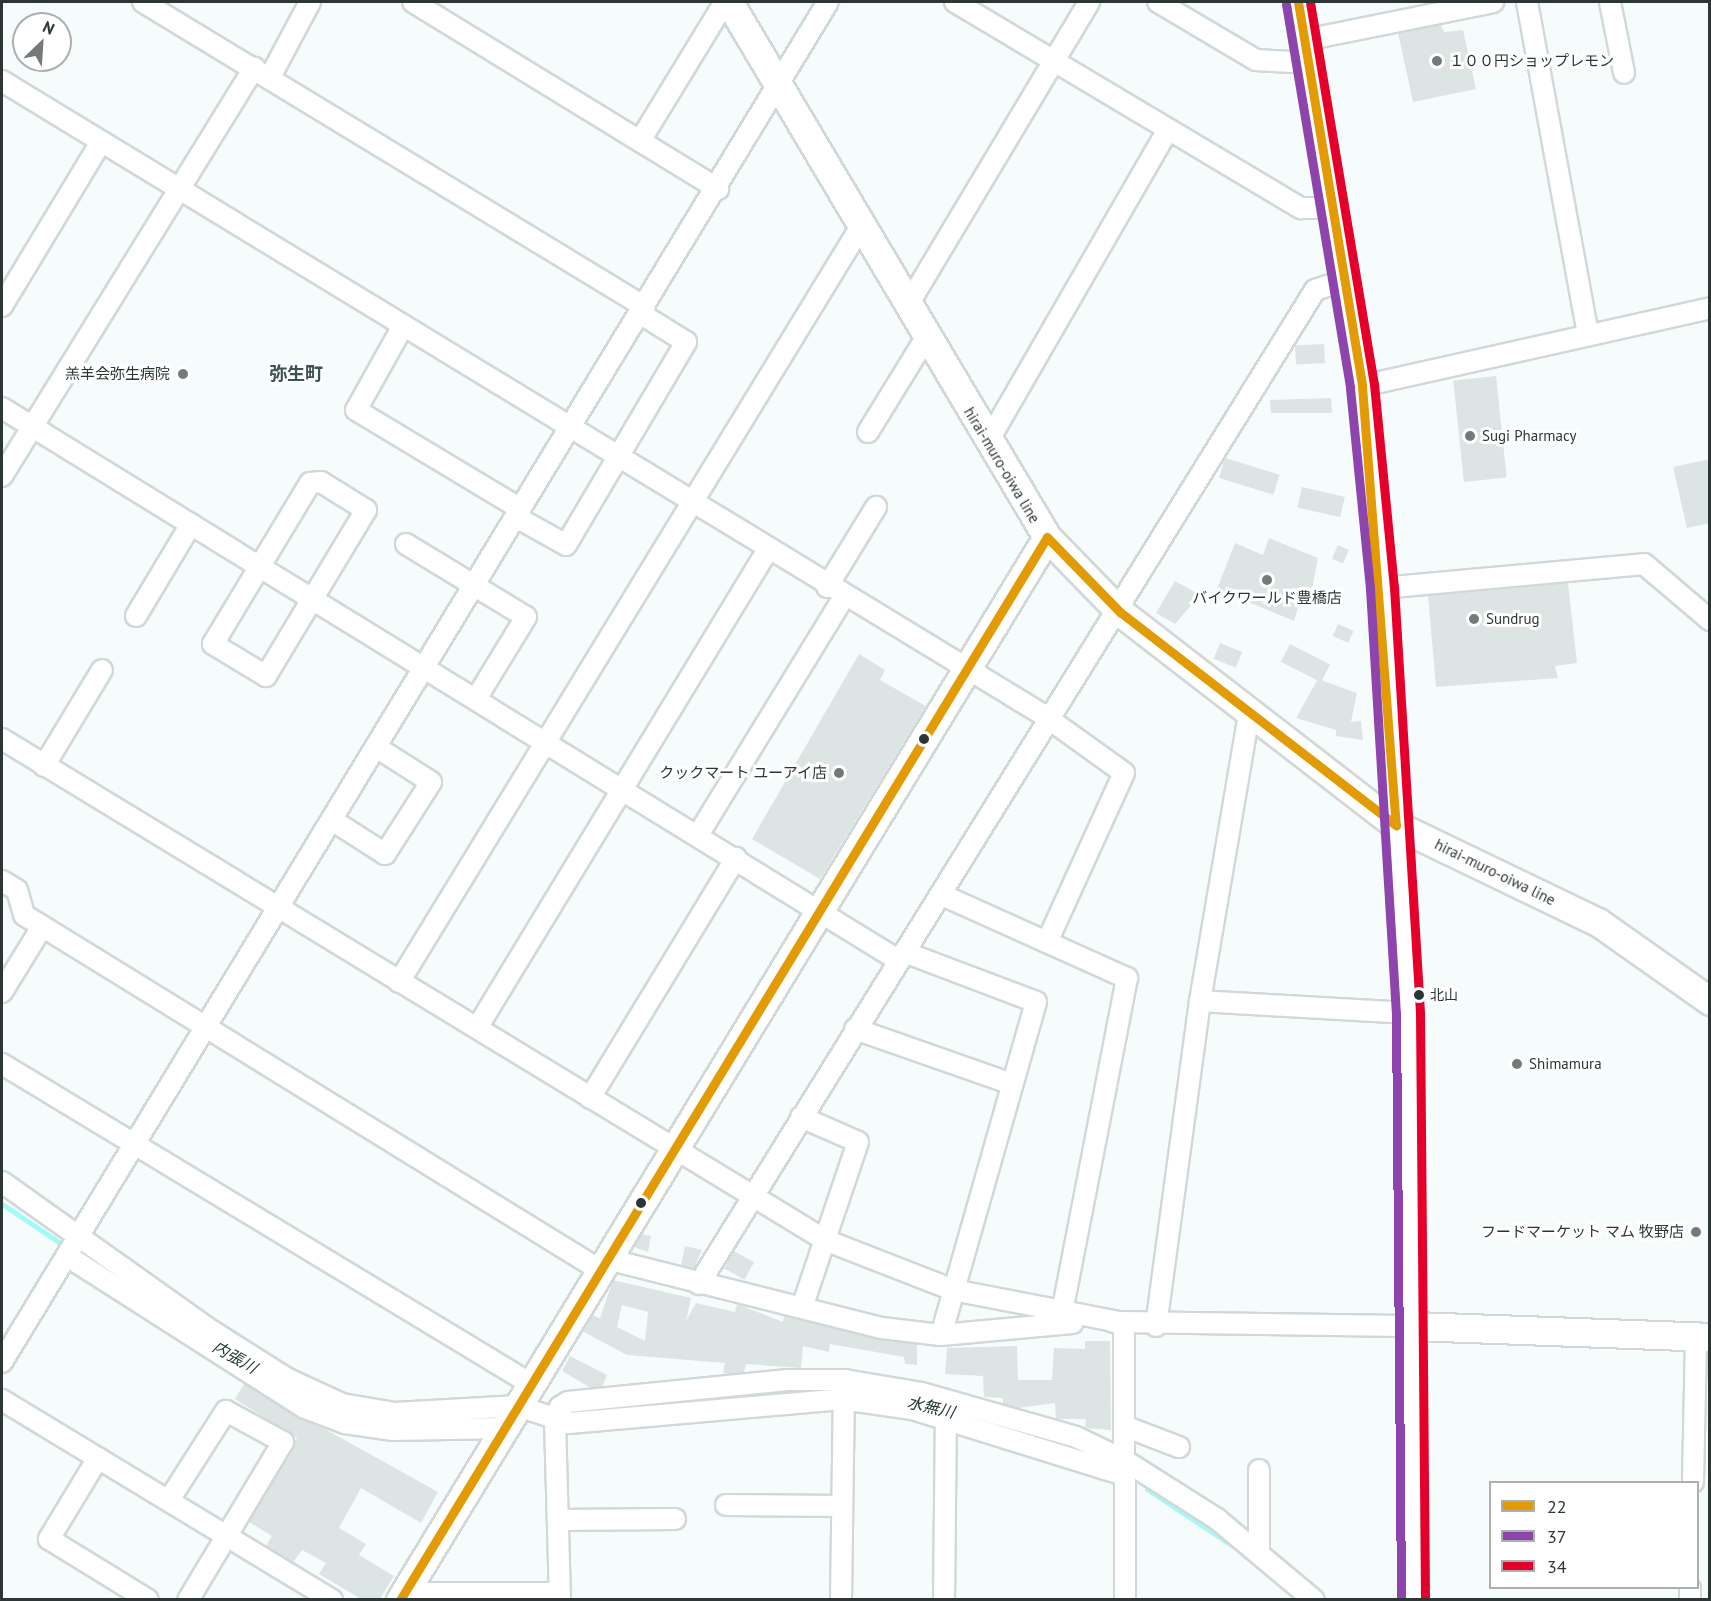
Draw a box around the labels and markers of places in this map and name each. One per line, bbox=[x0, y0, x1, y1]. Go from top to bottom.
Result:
place label: １００円ショップレモン bbox=[1449, 52, 1614, 70]
marker: １００円ショップレモン bbox=[1430, 54, 1444, 68]
place label: 羔羊会弥生病院 bbox=[65, 365, 170, 383]
marker: 羔羊会弥生病院 bbox=[174, 365, 192, 383]
place label: Sugi Pharmacy bbox=[1482, 427, 1576, 445]
marker: Sugi Pharmacy bbox=[1463, 429, 1477, 443]
marker: バイクワールド豊橋店 bbox=[1260, 573, 1274, 587]
place label: バイクワールド豊橋店 bbox=[1192, 589, 1342, 607]
place label: Sundrug bbox=[1486, 610, 1540, 628]
marker: Sundrug bbox=[1467, 612, 1481, 626]
unlabelled marker bbox=[918, 733, 930, 745]
place label: クックマート ユーアイ店 bbox=[658, 764, 827, 782]
marker: クックマート ユーアイ店 bbox=[832, 766, 846, 780]
place label: 北山 bbox=[1430, 987, 1458, 1003]
marker: 北山 bbox=[1413, 989, 1425, 1001]
place label: Shimamura bbox=[1529, 1055, 1602, 1073]
marker: Shimamura bbox=[1510, 1057, 1524, 1071]
unlabelled marker bbox=[635, 1197, 647, 1209]
place label: フードマーケット マム 牧野店 bbox=[1481, 1223, 1684, 1241]
marker: フードマーケット マム 牧野店 bbox=[1689, 1225, 1703, 1239]

